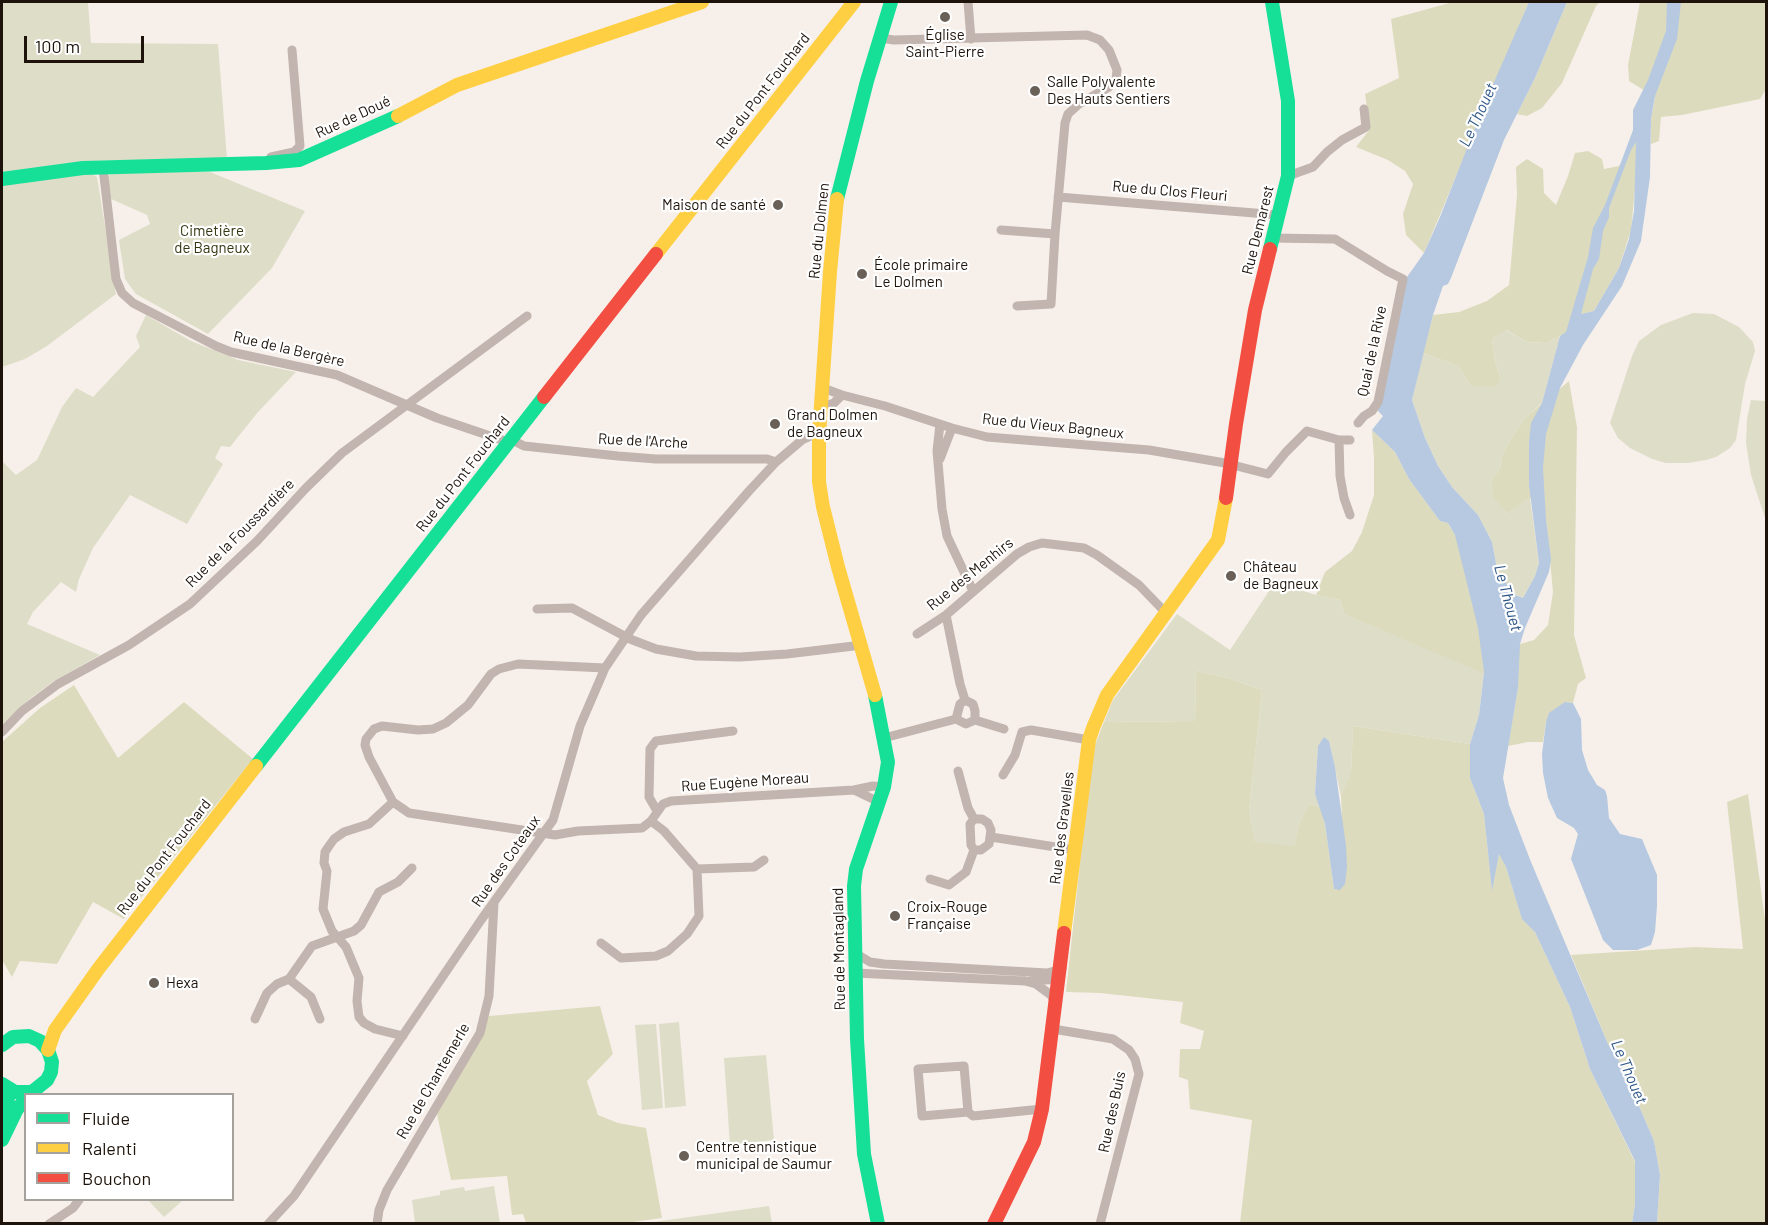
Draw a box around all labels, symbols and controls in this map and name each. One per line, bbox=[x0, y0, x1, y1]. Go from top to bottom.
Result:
marker: Église Saint-Pierre bbox=[938, 10, 952, 24]
scale bar bbox=[27, 24, 147, 62]
place label: Église Saint-Pierre bbox=[906, 26, 984, 61]
street label: Rue du Pont Fouchard bbox=[712, 29, 814, 153]
text: 100 m bbox=[35, 35, 80, 57]
place label: Salle Polyvalente Des Hauts Sentiers bbox=[1047, 73, 1170, 108]
water label: Le Thouet bbox=[1455, 80, 1501, 150]
marker: Salle Polyvalente Des Hauts Sentiers bbox=[1028, 84, 1042, 98]
street label: Rue de Doué bbox=[313, 92, 393, 142]
street label: Rue du Clos Fleuri bbox=[1112, 177, 1228, 205]
street label: Rue du Dolmen bbox=[805, 182, 833, 280]
street label: Rue Demarest bbox=[1238, 183, 1278, 277]
place label: Maison de santé bbox=[662, 196, 766, 214]
marker: Maison de santé bbox=[771, 198, 785, 212]
park label: Cimetière de Bagneux bbox=[174, 222, 250, 257]
place label: École primaire Le Dolmen bbox=[874, 256, 968, 291]
marker: École primaire Le Dolmen bbox=[855, 267, 869, 281]
street label: Quai de la Rive bbox=[1354, 304, 1390, 398]
street label: Rue de la Bergère bbox=[232, 327, 346, 371]
place label: Grand Dolmen de Bagneux bbox=[787, 406, 878, 441]
street label: Rue du Vieux Bagneux bbox=[981, 410, 1125, 442]
street label: Rue du Pont Fouchard bbox=[412, 412, 514, 536]
marker: Grand Dolmen de Bagneux bbox=[768, 417, 782, 431]
street label: Rue de l'Arche bbox=[597, 430, 689, 452]
street label: Rue de la Foussardière bbox=[182, 475, 298, 591]
street label: Rue des Menhirs bbox=[923, 534, 1017, 614]
place label: Château de Bagneux bbox=[1243, 558, 1318, 593]
water label: Le Thouet bbox=[1490, 563, 1526, 633]
marker: Château de Bagneux bbox=[1224, 569, 1238, 583]
street label: Rue Eugène Moreau bbox=[680, 769, 810, 795]
street label: Rue des Gravelles bbox=[1046, 771, 1078, 885]
street label: Rue du Pont Fouchard bbox=[113, 795, 215, 919]
street label: Rue des Coteaux bbox=[468, 812, 544, 910]
street label: Rue de Montagland bbox=[829, 887, 849, 1011]
place label: Croix-Rouge Française bbox=[907, 898, 988, 933]
marker: Croix-Rouge Française bbox=[888, 909, 902, 923]
place label: Hexa bbox=[166, 974, 198, 992]
marker: Hexa bbox=[147, 976, 161, 990]
street label: Rue de Chantemerle bbox=[393, 1020, 473, 1142]
water label: Le Thouet bbox=[1607, 1037, 1651, 1107]
street label: Rue des Buis bbox=[1095, 1070, 1129, 1154]
legend bbox=[24, 1093, 234, 1201]
text: Fluide bbox=[82, 1107, 130, 1129]
text: Ralenti bbox=[82, 1137, 137, 1159]
place label: Centre tennistique municipal de Saumur bbox=[696, 1138, 832, 1173]
marker: Centre tennistique municipal de Saumur bbox=[677, 1149, 691, 1163]
text: Bouchon bbox=[82, 1167, 151, 1189]

